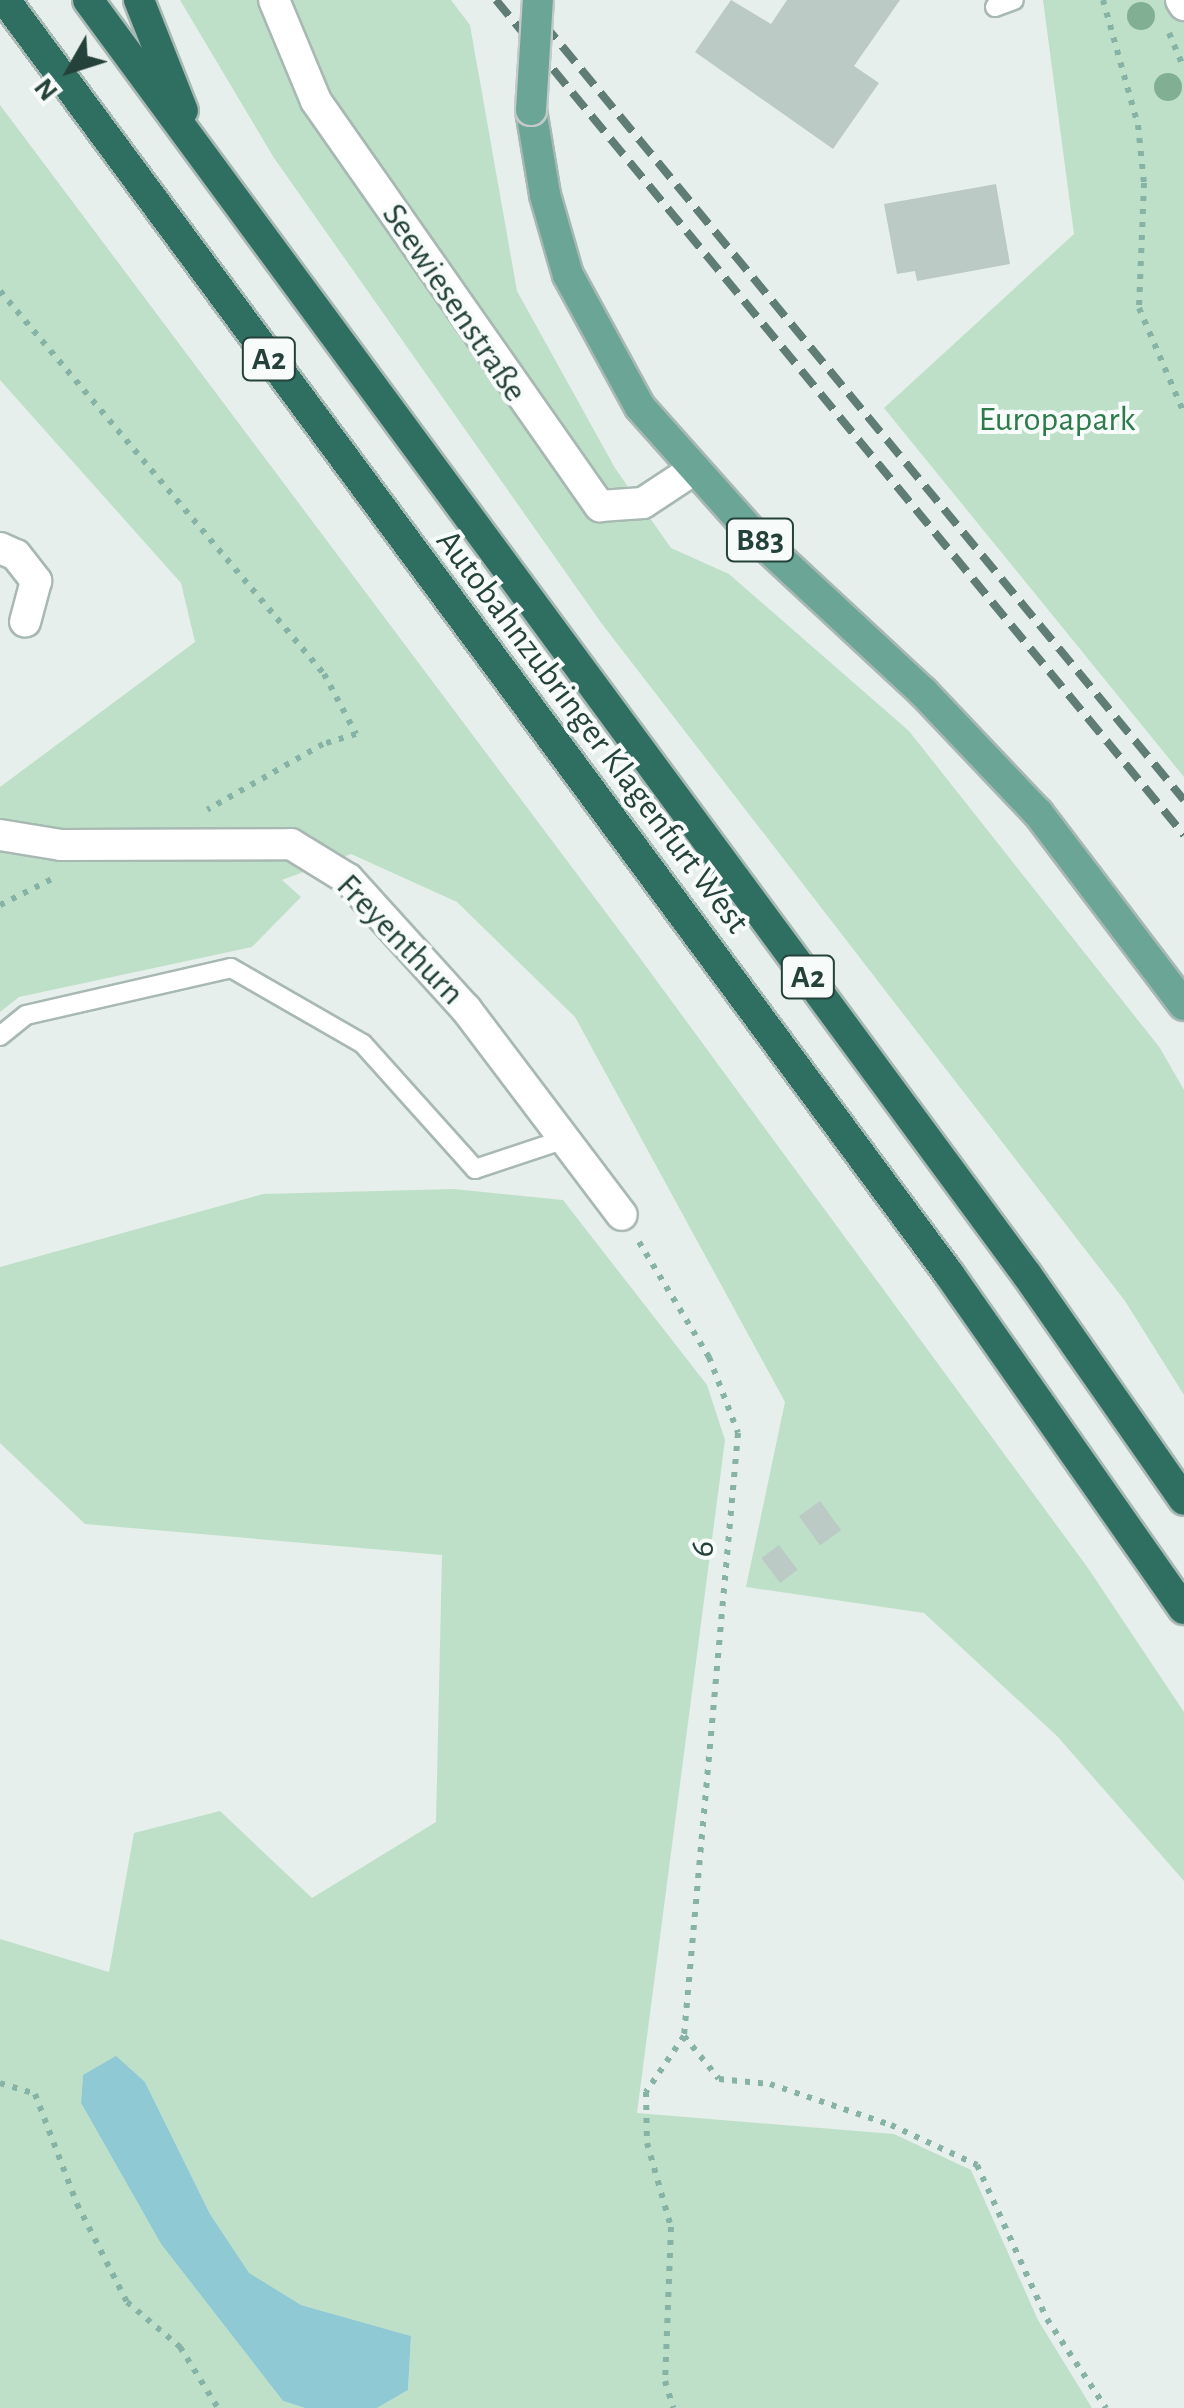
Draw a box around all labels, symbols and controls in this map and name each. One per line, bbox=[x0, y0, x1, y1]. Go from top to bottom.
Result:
north arrow bbox=[20, 20, 120, 120]
text: N bbox=[30, 73, 64, 105]
street label: Seewiesenstraße bbox=[372, 196, 536, 410]
road number: A2 bbox=[242, 332, 296, 386]
park label: Europapark bbox=[978, 399, 1136, 441]
road number: B83 bbox=[725, 513, 795, 567]
street label: Autobahnzubringer Klagenfurt West bbox=[426, 522, 758, 942]
street label: Freyenthurn bbox=[327, 866, 473, 1014]
road number: A2 bbox=[780, 950, 836, 1004]
street label: 6 bbox=[681, 1539, 725, 1559]

